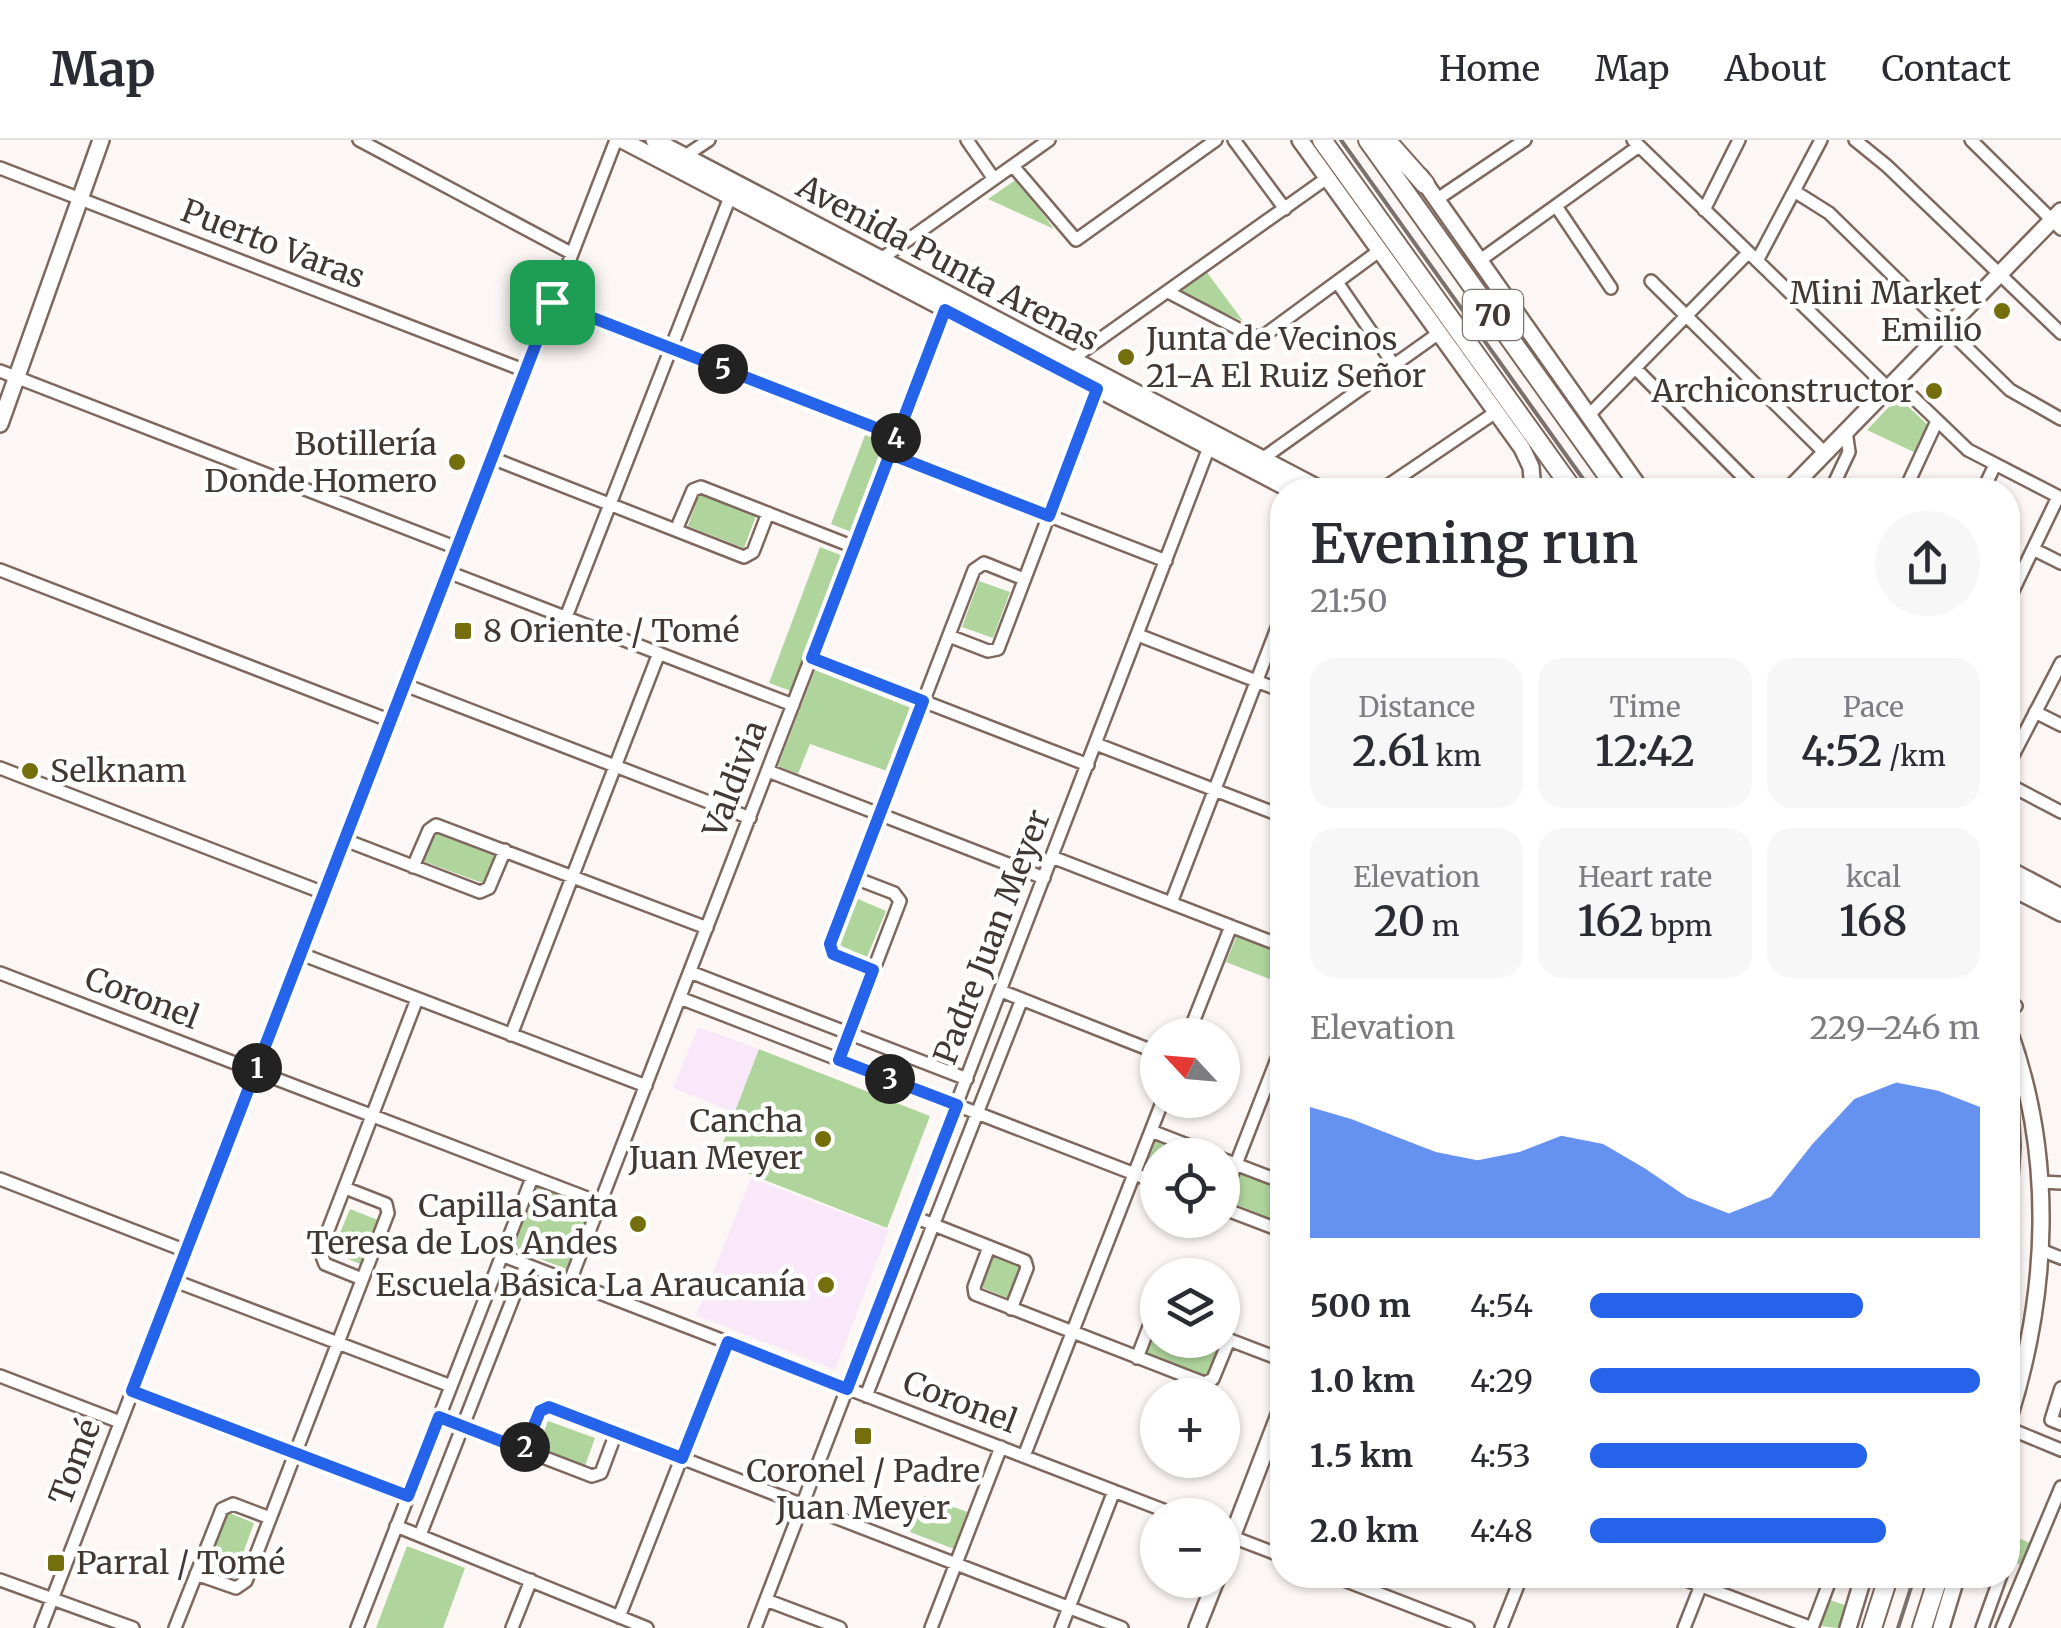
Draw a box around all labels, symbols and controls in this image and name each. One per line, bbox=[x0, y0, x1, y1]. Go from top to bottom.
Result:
text: Map bbox=[50, 39, 155, 99]
text: Home bbox=[1439, 47, 1540, 91]
text: Map bbox=[1595, 47, 1670, 91]
text: About bbox=[1725, 47, 1826, 91]
text: Contact bbox=[1881, 47, 2011, 91]
street label: Avenida Punta Arenas bbox=[789, 166, 1106, 360]
street label: Puerto Varas bbox=[175, 191, 371, 297]
pin bbox=[510, 260, 595, 345]
place label: Mini Market Emilio bbox=[1790, 273, 1983, 350]
icon: arrive bbox=[525, 275, 580, 330]
road number: 70 bbox=[1463, 290, 1523, 340]
marker: Mini Market Emilio bbox=[1991, 300, 2013, 322]
place label: Junta de Vecinos 21-A El Ruiz Señor bbox=[1145, 319, 1426, 396]
pin: 5 bbox=[698, 344, 748, 394]
marker: Junta de Vecinos 21-A El Ruiz Señor bbox=[1115, 346, 1137, 368]
text: 5 bbox=[715, 351, 731, 387]
place label: Archiconstructor bbox=[1650, 371, 1914, 411]
marker: Archiconstructor bbox=[1923, 380, 1945, 402]
pin: 4 bbox=[871, 413, 921, 463]
text: 4 bbox=[887, 420, 905, 456]
place label: Botillería Donde Homero bbox=[204, 424, 437, 501]
marker: Botillería Donde Homero bbox=[446, 451, 468, 473]
text: Evening run bbox=[1310, 509, 1638, 578]
button: share bbox=[1875, 511, 1980, 616]
text: 21:50 bbox=[1310, 581, 1388, 621]
place label: 8 Oriente / Tomé bbox=[483, 611, 739, 651]
marker: 8 Oriente / Tomé bbox=[452, 620, 474, 642]
text: Distance bbox=[1358, 689, 1475, 725]
text: Time bbox=[1609, 689, 1680, 725]
text: Pace bbox=[1843, 689, 1904, 725]
street label: Valdivia bbox=[694, 715, 776, 844]
text: 2.61 bbox=[1352, 725, 1429, 777]
text: 12:42 bbox=[1595, 725, 1695, 777]
text: 4:52 bbox=[1801, 725, 1883, 777]
text: km bbox=[1429, 738, 1481, 774]
text: /km bbox=[1883, 738, 1946, 774]
place label: Selknam bbox=[50, 751, 187, 791]
marker: Selknam bbox=[19, 760, 41, 782]
street label: Padre Juan Meyer bbox=[925, 804, 1059, 1070]
text: Elevation bbox=[1353, 859, 1480, 895]
text: Heart rate bbox=[1578, 859, 1712, 895]
text: kcal bbox=[1846, 859, 1901, 895]
text: 20 bbox=[1374, 895, 1425, 947]
text: 162 bbox=[1578, 895, 1644, 947]
text: 168 bbox=[1839, 895, 1908, 947]
text: m bbox=[1425, 908, 1460, 944]
text: bpm bbox=[1644, 908, 1712, 944]
street label: Coronel bbox=[79, 958, 205, 1038]
text: Elevation bbox=[1310, 1008, 1455, 1048]
text: 229–246 m bbox=[1810, 1008, 1980, 1048]
north arrow bbox=[1140, 1018, 1240, 1118]
map controls bbox=[1140, 1018, 1240, 1598]
pin: 1 bbox=[232, 1043, 282, 1093]
text: 1 bbox=[251, 1050, 263, 1086]
pin: 3 bbox=[865, 1054, 915, 1104]
text: 3 bbox=[882, 1061, 898, 1097]
place label: Cancha Juan Meyer bbox=[628, 1101, 803, 1178]
marker: Cancha Juan Meyer bbox=[812, 1128, 834, 1150]
button: locate bbox=[1140, 1138, 1240, 1238]
place label: Capilla Santa Teresa de Los Andes bbox=[306, 1186, 618, 1263]
marker: Capilla Santa Teresa de Los Andes bbox=[627, 1213, 649, 1235]
button: layers bbox=[1140, 1258, 1240, 1358]
place label: Escuela Básica La Araucanía bbox=[375, 1265, 806, 1305]
marker: Escuela Básica La Araucanía bbox=[815, 1274, 837, 1296]
text: 500 m bbox=[1310, 1286, 1411, 1326]
text: 4:54 bbox=[1470, 1286, 1533, 1326]
text: 1.0 km bbox=[1310, 1361, 1415, 1401]
text: 4:29 bbox=[1470, 1361, 1533, 1401]
street label: Coronel bbox=[897, 1362, 1023, 1442]
button: + bbox=[1140, 1378, 1240, 1478]
street label: Tomé bbox=[41, 1414, 109, 1510]
pin: 2 bbox=[500, 1422, 550, 1472]
marker: Coronel / Padre Juan Meyer bbox=[852, 1425, 874, 1447]
text: 2 bbox=[517, 1429, 533, 1465]
text: 1.5 km bbox=[1310, 1436, 1413, 1476]
text: 4:53 bbox=[1470, 1436, 1531, 1476]
place label: Coronel / Padre Juan Meyer bbox=[746, 1451, 980, 1528]
button: − bbox=[1140, 1498, 1240, 1598]
text: 2.0 km bbox=[1310, 1511, 1419, 1551]
text: 4:48 bbox=[1470, 1511, 1533, 1551]
place label: Parral / Tomé bbox=[76, 1543, 285, 1583]
marker: Parral / Tomé bbox=[45, 1552, 67, 1574]

